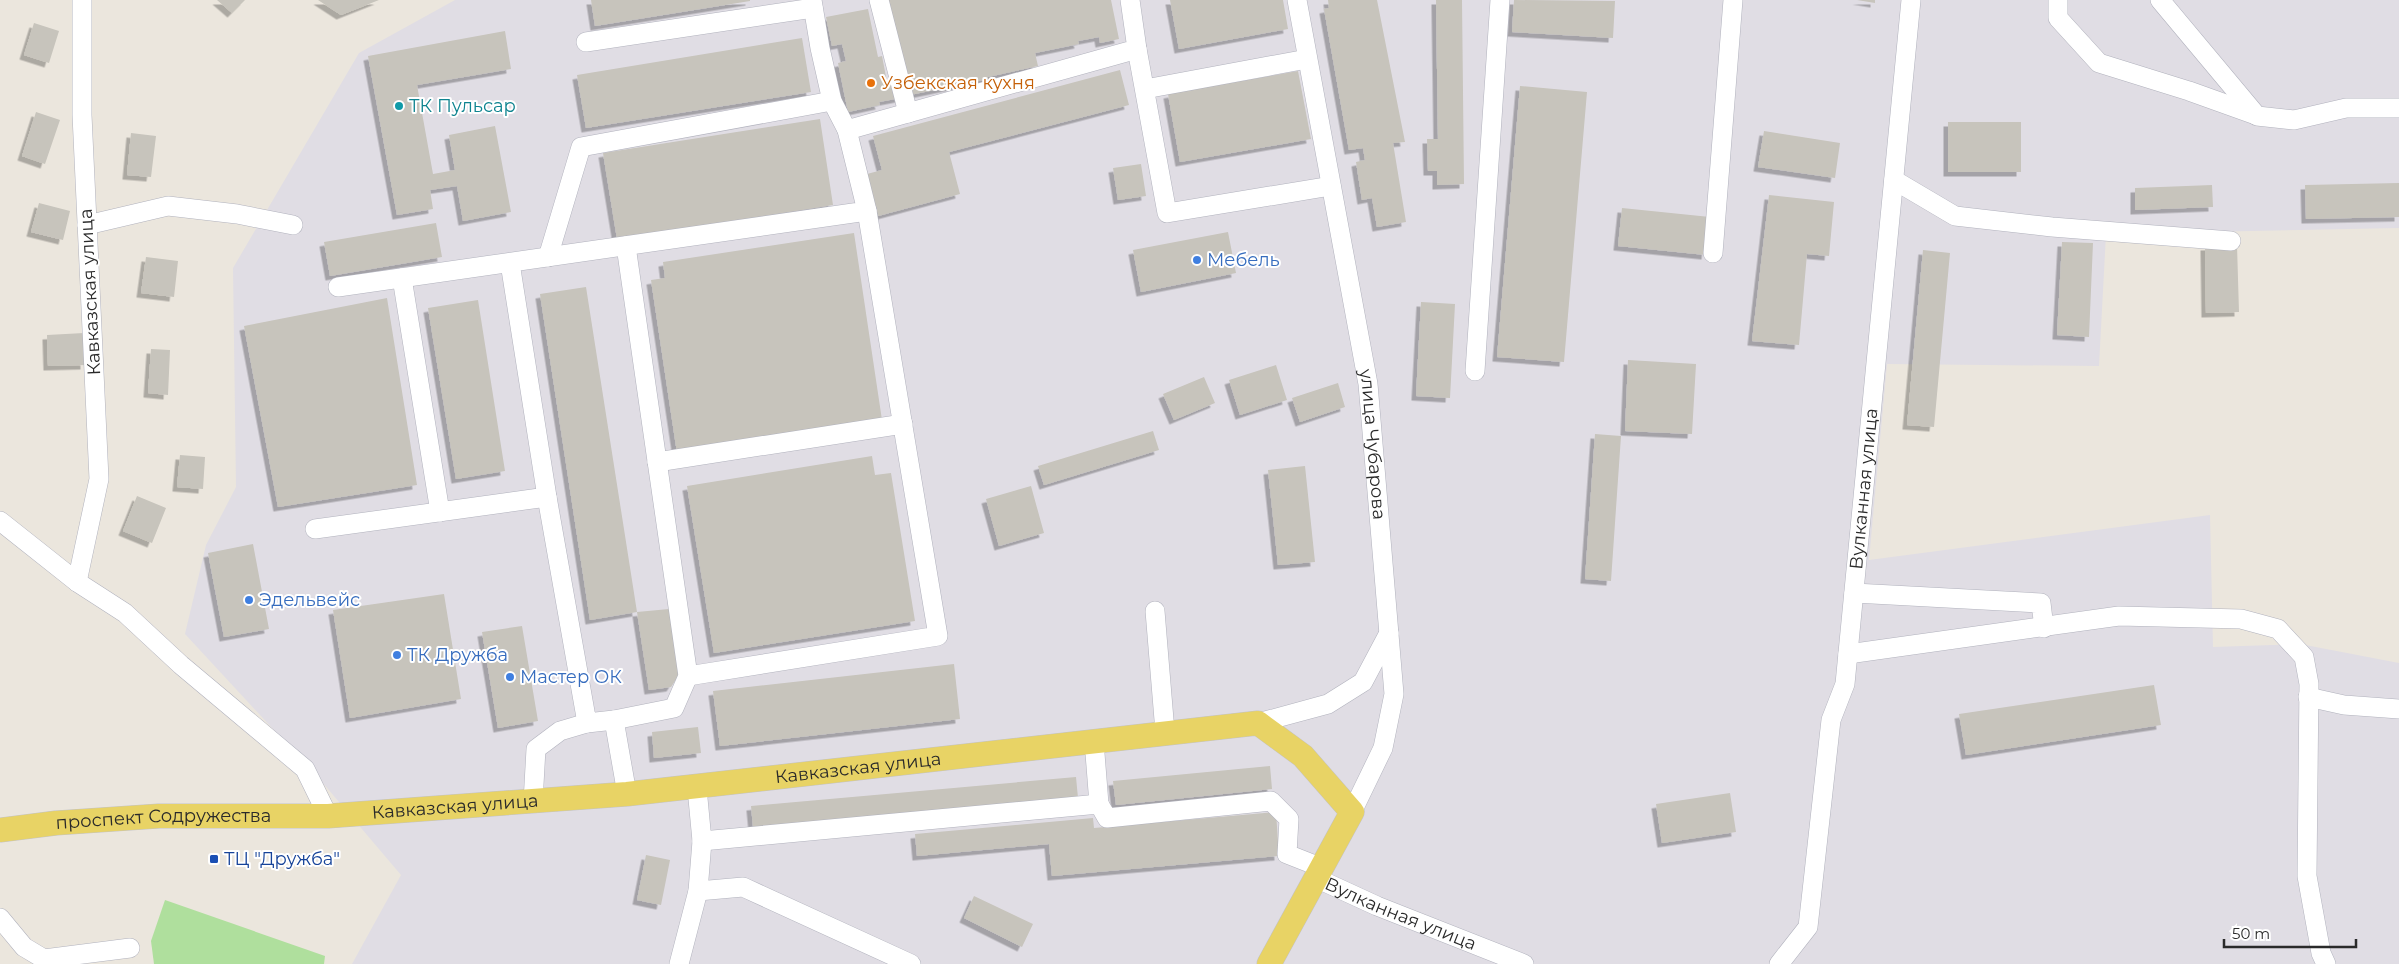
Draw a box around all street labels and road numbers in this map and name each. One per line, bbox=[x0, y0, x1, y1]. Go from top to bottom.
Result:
street label: Кавказская улица bbox=[75, 208, 105, 376]
street label: улица Чубарова bbox=[1354, 366, 1390, 521]
street label: Вулканная улица bbox=[1845, 407, 1883, 570]
street label: Кавказская улица bbox=[774, 748, 942, 788]
street label: Кавказская улица bbox=[371, 790, 539, 824]
street label: проспект Содружества bbox=[55, 805, 271, 834]
street label: Вулканная улица bbox=[1321, 873, 1480, 955]

